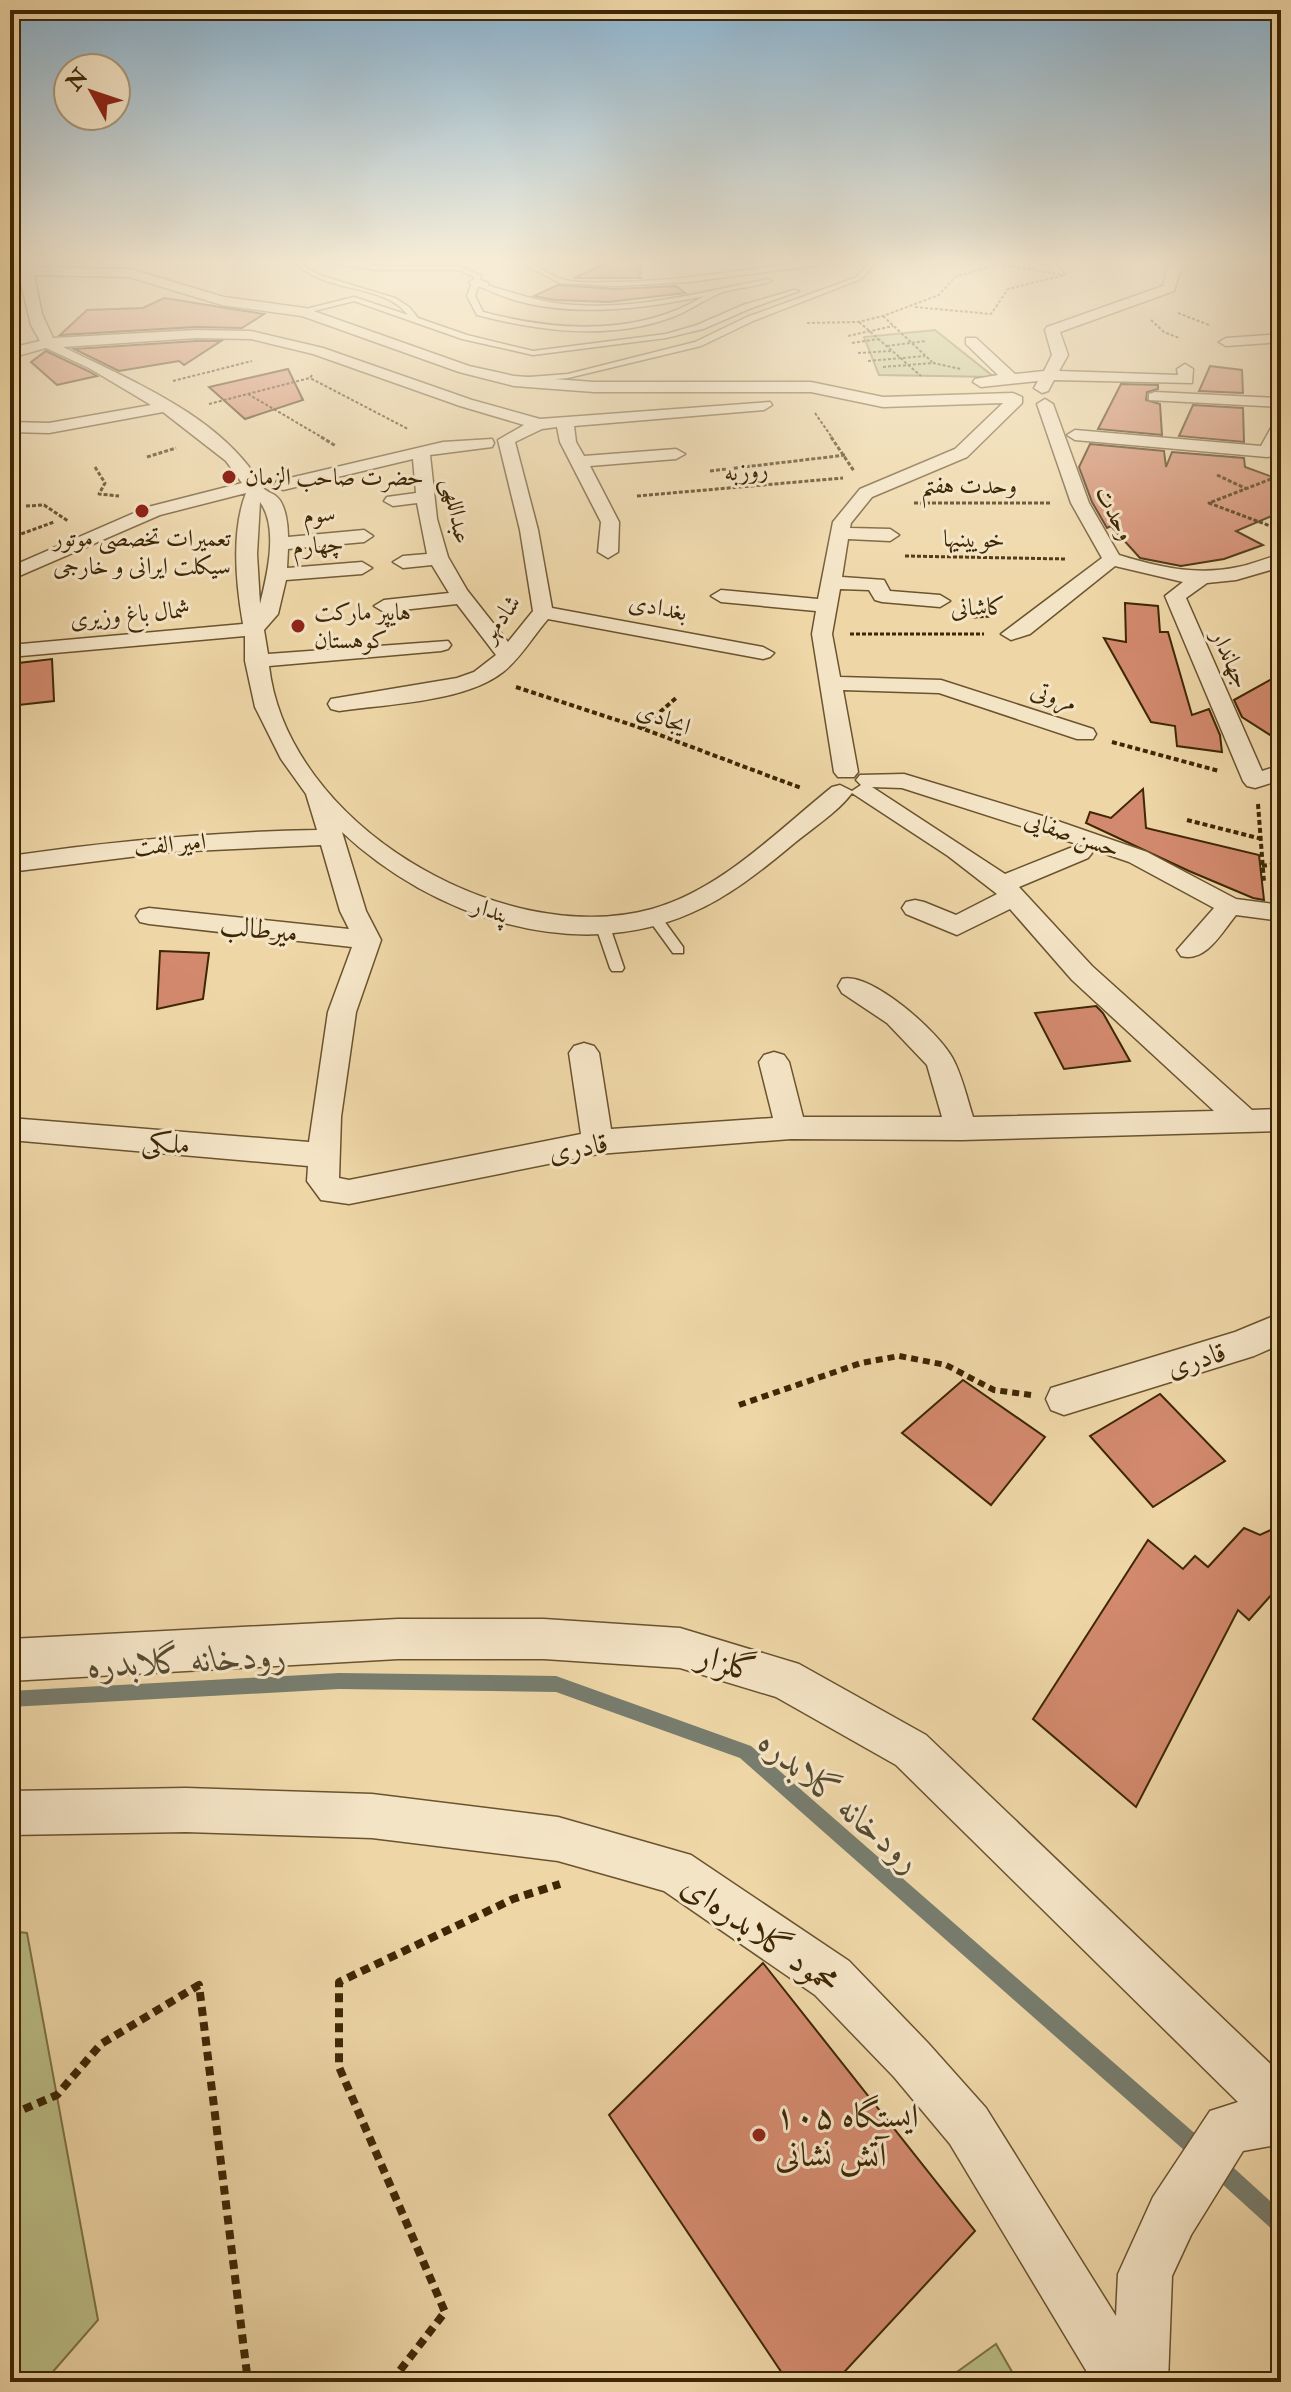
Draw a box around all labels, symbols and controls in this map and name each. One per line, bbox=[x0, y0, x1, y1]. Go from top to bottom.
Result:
north arrow bbox=[52, 52, 132, 132]
text: N bbox=[60, 63, 95, 97]
street label: روزبه bbox=[723, 454, 770, 489]
place label: حضرت صاحب الزمان bbox=[245, 462, 424, 493]
marker: حضرت صاحب الزمان bbox=[220, 468, 238, 486]
street label: وحدت هفتم bbox=[921, 470, 1017, 509]
street label: عبداللهی bbox=[434, 476, 478, 547]
street label: وحدت bbox=[1087, 480, 1142, 546]
street label: سوم bbox=[301, 498, 337, 536]
marker: تعمیرات تخصصی موتور سیکلت ایرانی و خارجی bbox=[133, 502, 151, 520]
place label: تعمیرات تخصصی موتور سیکلت ایرانی و خارجی bbox=[51, 523, 231, 582]
street label: خویینیها bbox=[943, 523, 1005, 556]
street label: چهارم bbox=[292, 528, 345, 568]
street label: بغدادی bbox=[626, 587, 690, 628]
street label: شادمهر bbox=[471, 589, 528, 650]
street label: کاشانی bbox=[950, 591, 1006, 624]
street label: شمال باغ وزیری bbox=[69, 594, 192, 639]
place label: هایپر مارکت کوهستان bbox=[314, 597, 411, 656]
marker: هایپر مارکت کوهستان bbox=[289, 617, 307, 635]
street label: جهاندار bbox=[1203, 623, 1257, 693]
street label: مروتی bbox=[1026, 674, 1081, 720]
street label: ایجادی bbox=[633, 694, 695, 742]
street label: حسن صفایی bbox=[1020, 804, 1123, 865]
street label: امیر الفت bbox=[133, 826, 207, 863]
street label: پندار bbox=[466, 889, 513, 932]
street label: میرطالب bbox=[218, 908, 300, 951]
street label: ملکی bbox=[140, 1124, 192, 1163]
street label: قادری bbox=[546, 1126, 611, 1171]
street label: قادری bbox=[1163, 1335, 1230, 1386]
water label: رودخانه گلابدره bbox=[86, 1633, 288, 1688]
street label: گلزار bbox=[689, 1633, 761, 1693]
water label: رودخانه گلابدره bbox=[749, 1720, 931, 1882]
street label: محمود گلابدره‌ای bbox=[673, 1864, 847, 2004]
place label: ایستگاه ۱۰۵ آتش نشانی bbox=[775, 2094, 919, 2177]
marker: ایستگاه ۱۰۵ آتش نشانی bbox=[750, 2126, 768, 2144]

